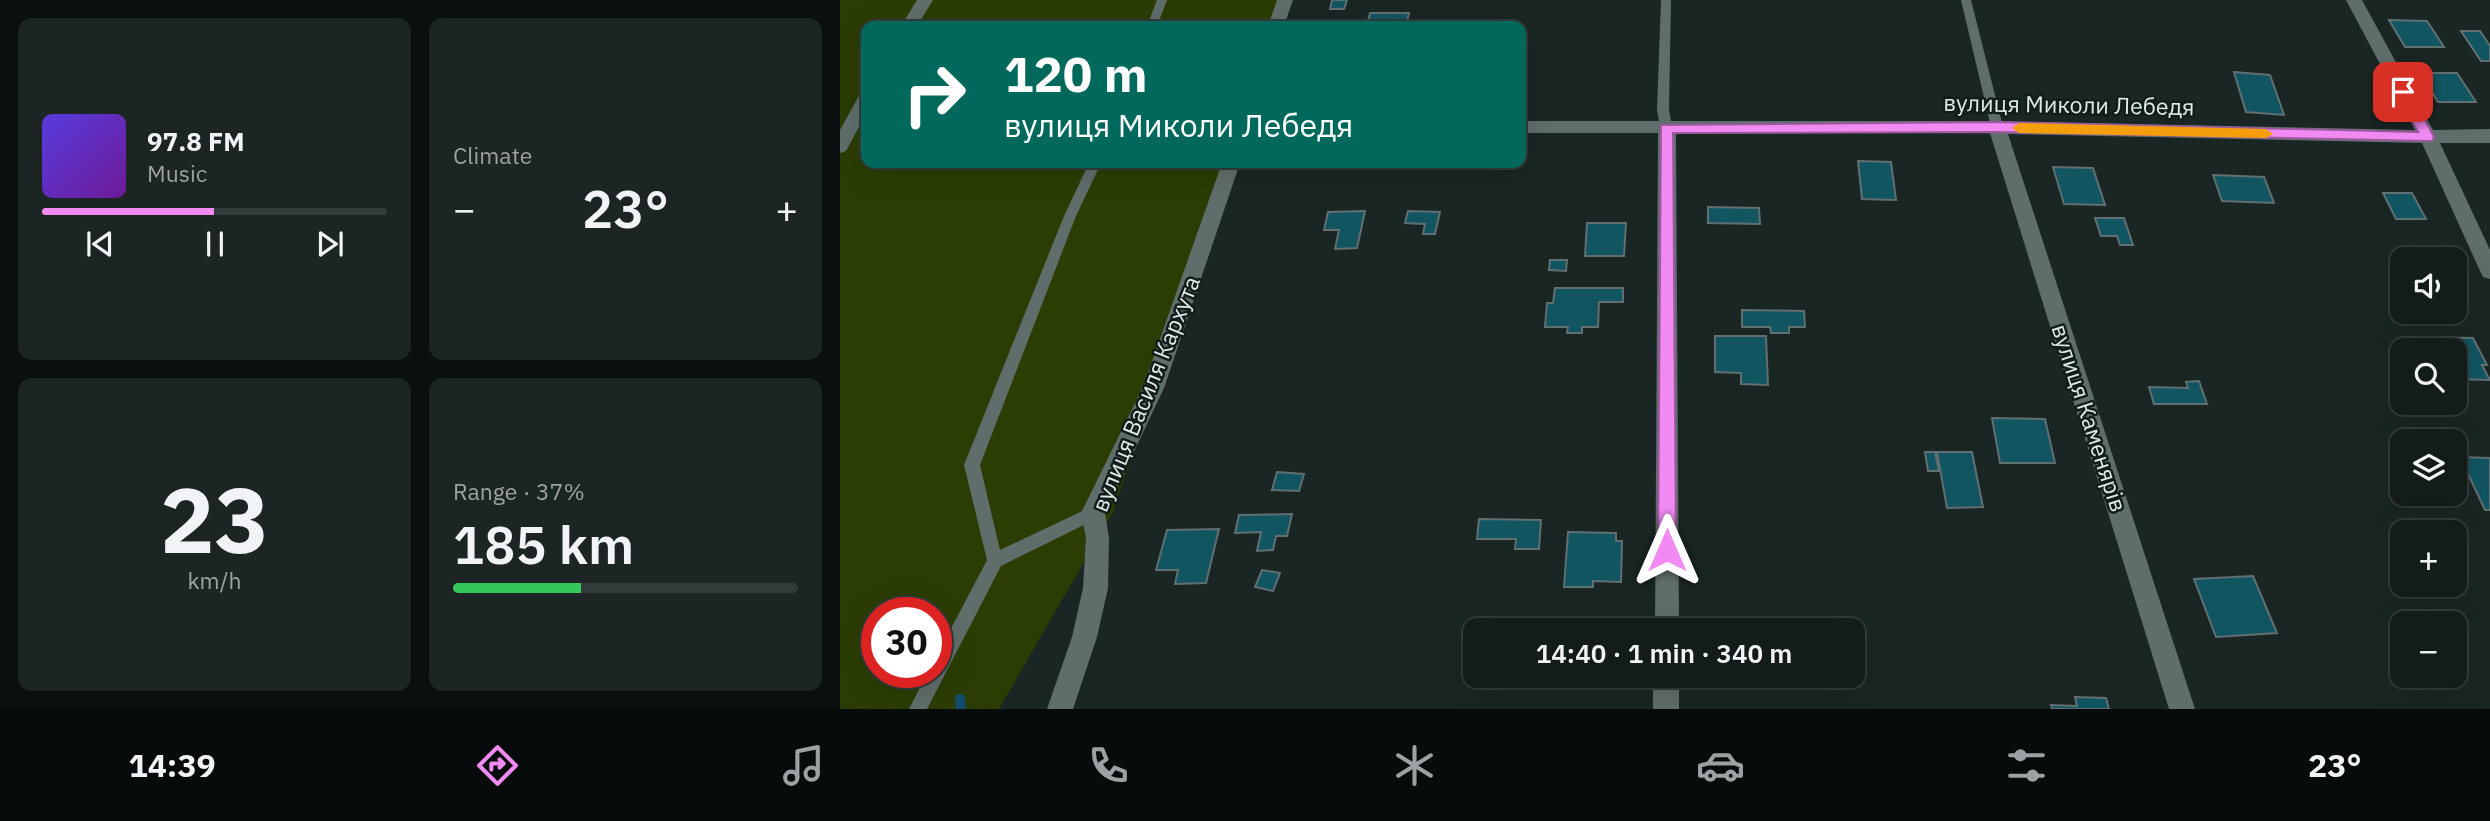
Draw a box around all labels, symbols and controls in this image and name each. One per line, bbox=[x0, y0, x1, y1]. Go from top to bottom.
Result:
text: 120 m bbox=[1004, 42, 1148, 105]
icon: right bbox=[889, 49, 980, 140]
pin bbox=[2373, 62, 2433, 122]
icon: arrive bbox=[2384, 73, 2422, 111]
street label: вулиця Миколи Лебедя bbox=[1943, 87, 2195, 121]
text: вулиця Миколи Лебедя bbox=[1004, 104, 1353, 146]
text: 97.8 FM bbox=[147, 124, 245, 158]
text: Climate bbox=[453, 140, 532, 170]
text: Music bbox=[147, 158, 207, 188]
text: 23° bbox=[582, 175, 669, 242]
text: − bbox=[453, 184, 476, 233]
text: + bbox=[775, 184, 798, 233]
icon: previous bbox=[81, 225, 119, 263]
icon: pause bbox=[196, 225, 234, 263]
icon: next bbox=[311, 225, 349, 263]
map controls bbox=[2390, 247, 2467, 688]
button: sound bbox=[2390, 247, 2467, 324]
street label: вулиця Василя Кархута bbox=[1084, 271, 1206, 516]
street label: вулиця Каменярів bbox=[2045, 320, 2134, 515]
button: search bbox=[2390, 338, 2467, 415]
button: layers bbox=[2390, 429, 2467, 506]
text: 23 bbox=[160, 460, 269, 578]
text: Range · 37% bbox=[453, 476, 585, 506]
text: 185 km bbox=[453, 511, 634, 578]
position arrow bbox=[1630, 513, 1704, 587]
button: + bbox=[2390, 520, 2467, 597]
text: km/h bbox=[187, 565, 242, 595]
speed limit sign: 30 bbox=[861, 597, 952, 688]
button: − bbox=[2390, 611, 2467, 688]
text: 14:40 · 1 min · 340 m bbox=[1536, 636, 1792, 670]
icon: directions bbox=[473, 741, 522, 790]
icon: music bbox=[779, 741, 828, 790]
icon: phone bbox=[1084, 741, 1133, 790]
icon: climate bbox=[1390, 741, 1439, 790]
icon: car bbox=[1696, 741, 1745, 790]
icon: filters bbox=[2002, 741, 2051, 790]
text: 14:39 bbox=[128, 744, 216, 786]
text: 23° bbox=[2308, 744, 2362, 786]

